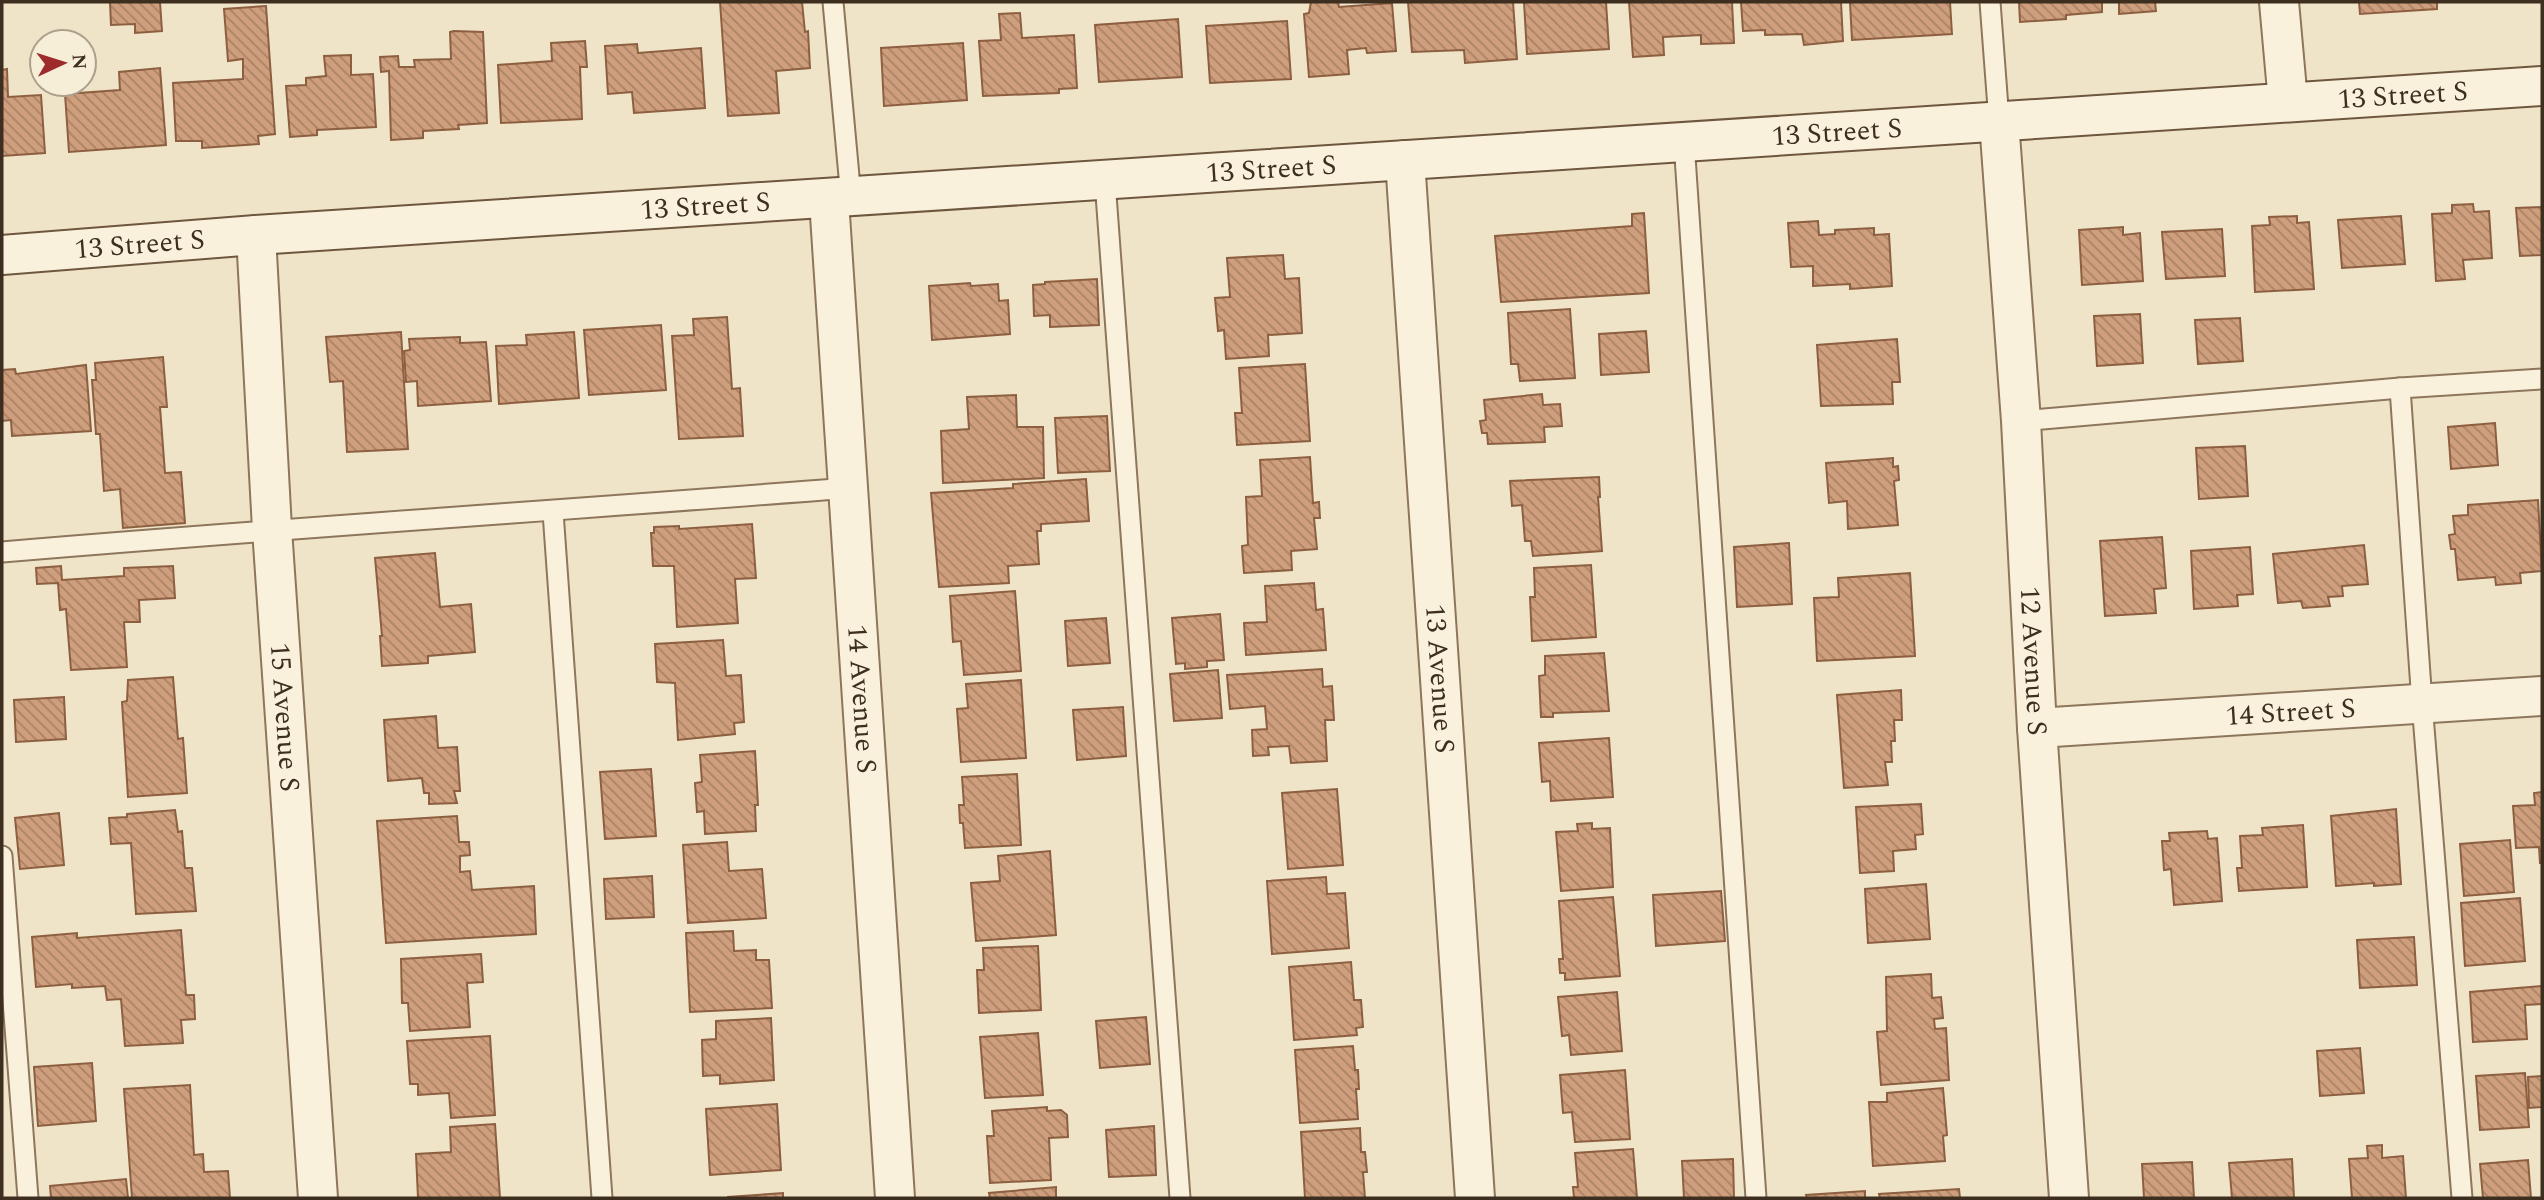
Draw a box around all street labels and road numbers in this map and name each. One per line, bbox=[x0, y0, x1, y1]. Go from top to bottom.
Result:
street label: 13 Street S bbox=[2336, 69, 2469, 121]
street label: 13 Street S bbox=[1770, 106, 1903, 158]
street label: 13 Street S bbox=[1205, 143, 1338, 195]
street label: 13 Street S bbox=[639, 180, 772, 231]
street label: 13 Street S bbox=[73, 218, 206, 271]
street label: 12 Avenue S bbox=[2008, 585, 2059, 737]
street label: 13 Avenue S bbox=[1414, 603, 1466, 755]
street label: 14 Avenue S bbox=[836, 623, 888, 775]
street label: 15 Avenue S bbox=[258, 641, 312, 793]
street label: 14 Street S bbox=[2224, 686, 2357, 738]

